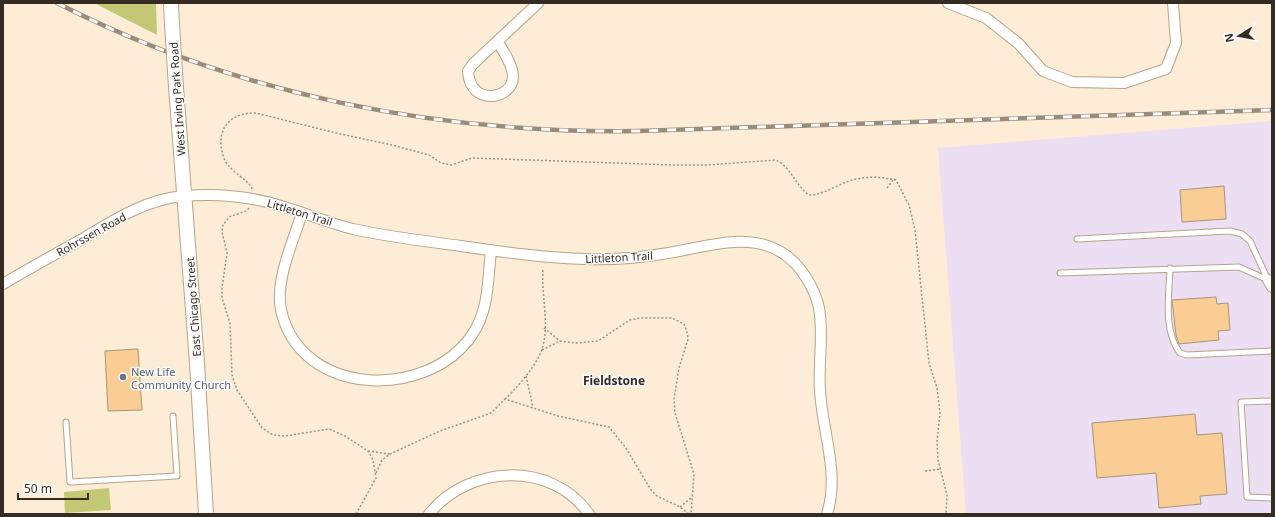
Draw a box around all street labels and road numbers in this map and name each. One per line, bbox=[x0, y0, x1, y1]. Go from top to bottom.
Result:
street label: West Irving Park Road bbox=[166, 42, 188, 156]
street label: Littleton Trail bbox=[265, 195, 335, 229]
street label: Rohrssen Road bbox=[53, 209, 129, 259]
street label: Littleton Trail bbox=[585, 248, 653, 266]
street label: East Chicago Street bbox=[182, 257, 204, 357]

